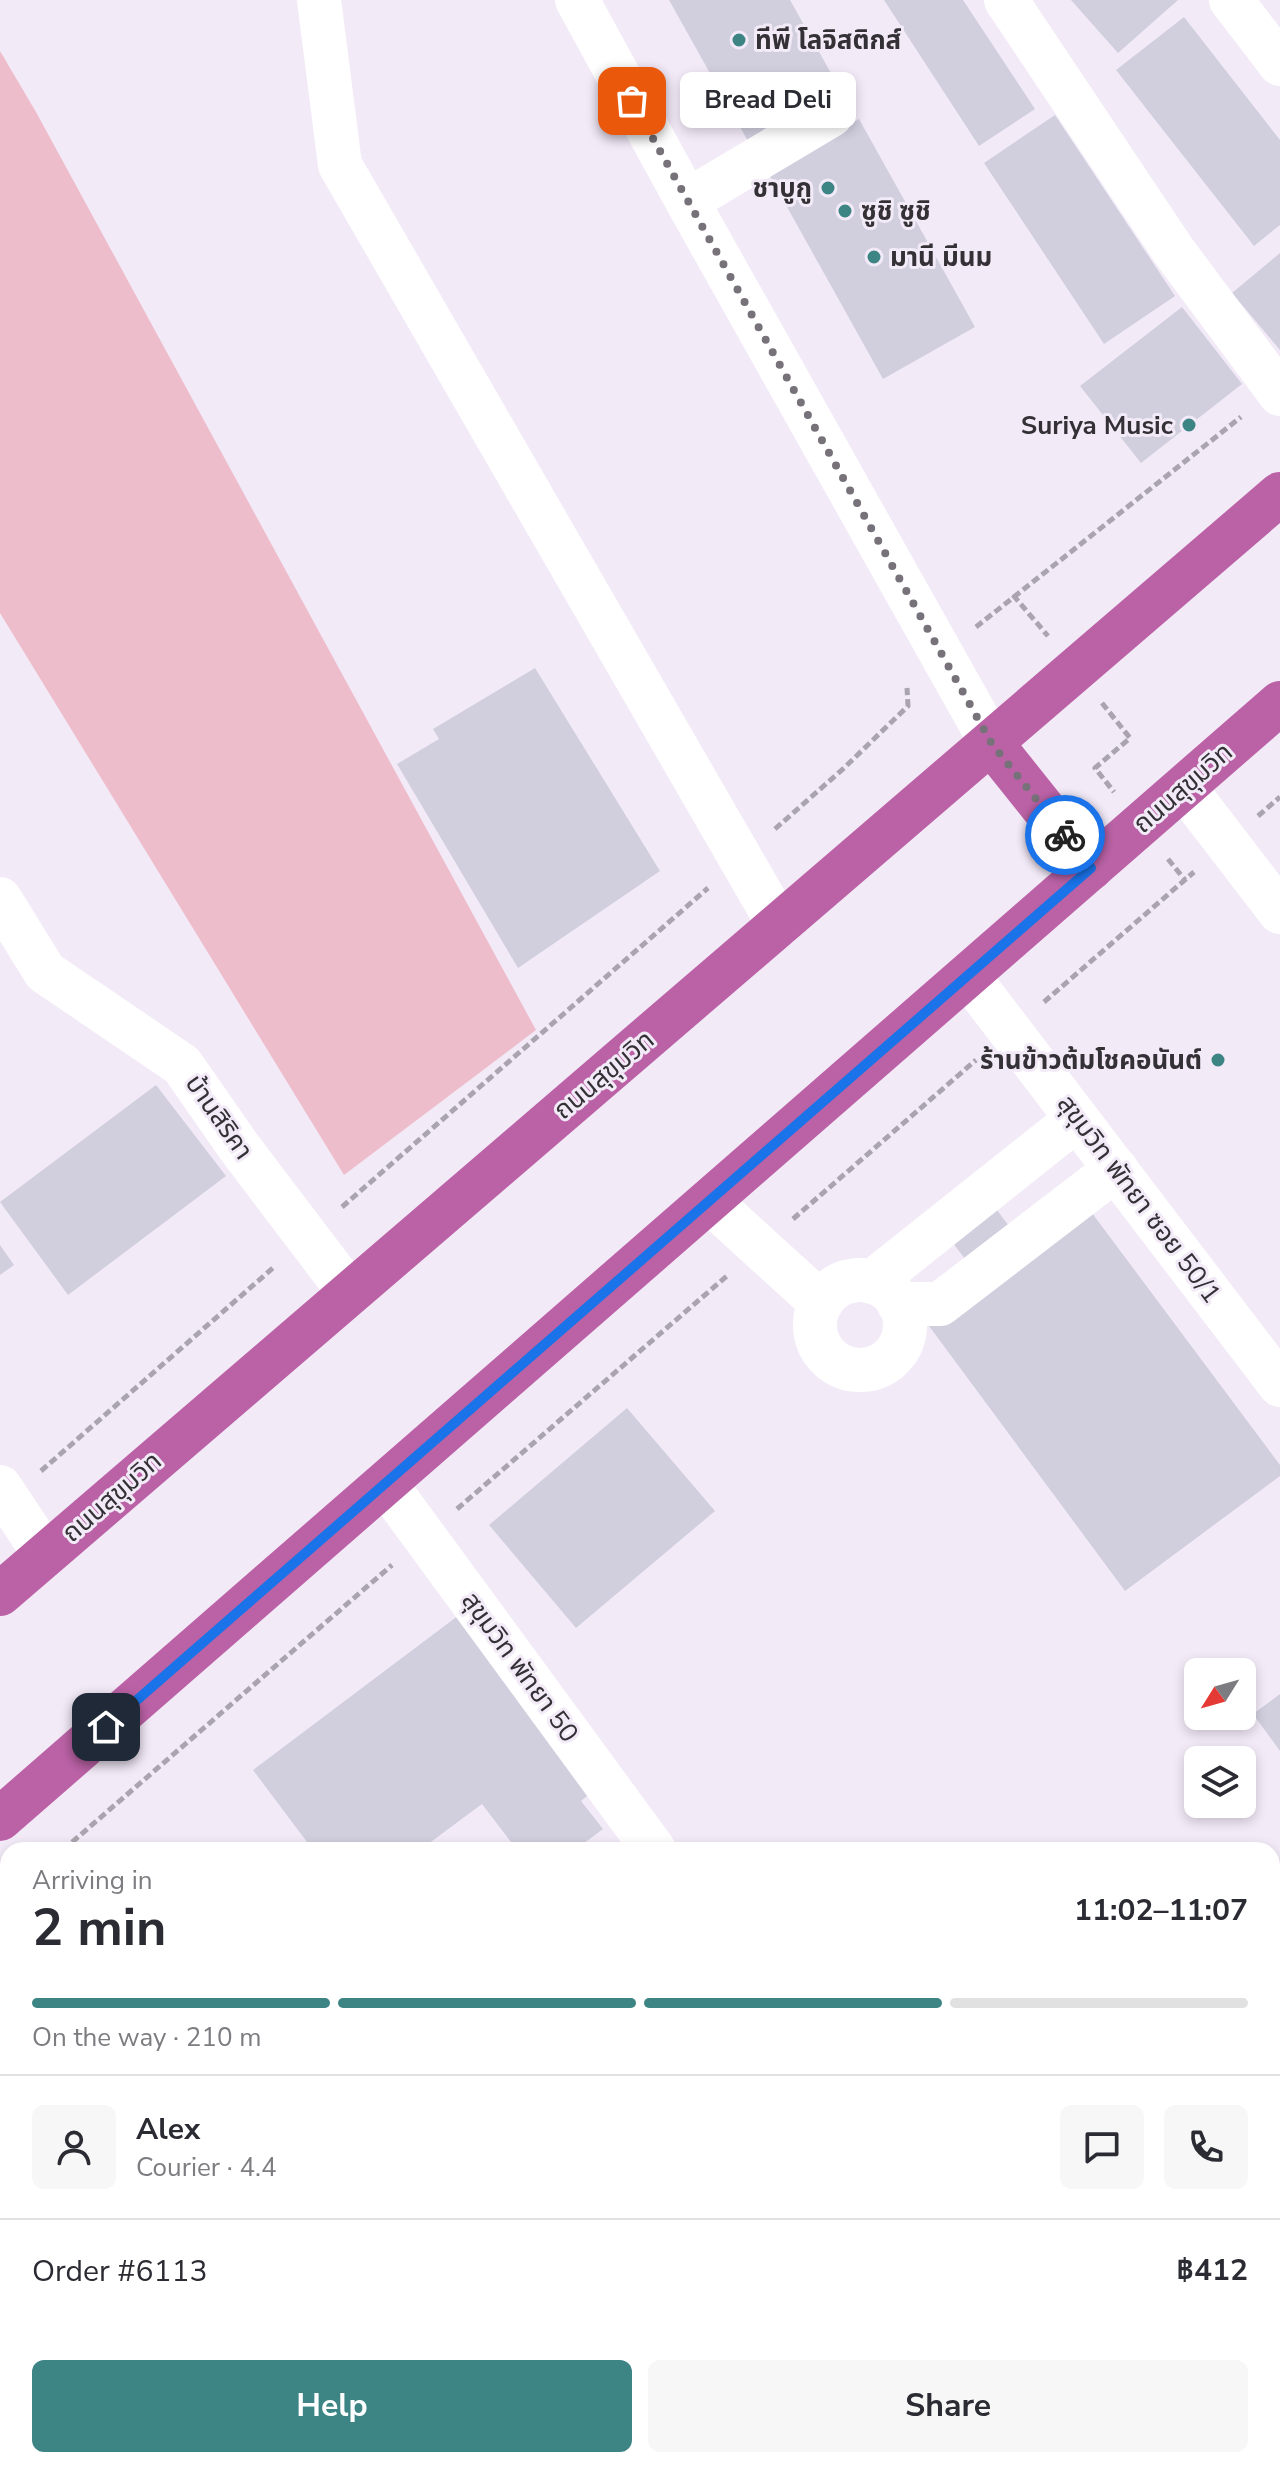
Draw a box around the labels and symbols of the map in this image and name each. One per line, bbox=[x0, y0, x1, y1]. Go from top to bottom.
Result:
place label: ทีพี โลจิสติกส์ bbox=[755, 23, 901, 58]
marker: ทีพี โลจิสติกส์ bbox=[730, 31, 748, 49]
pin bbox=[598, 67, 666, 135]
callout: Bread Deli bbox=[680, 73, 856, 129]
place label: ชาบูกู bbox=[752, 171, 812, 206]
marker: ชาบูกู bbox=[819, 179, 837, 197]
place label: ซูชิ ซูชิ bbox=[861, 194, 931, 229]
marker: ซูชิ ซูชิ bbox=[836, 202, 854, 220]
place label: มานี มีนม bbox=[890, 240, 992, 275]
marker: มานี มีนม bbox=[865, 248, 883, 266]
place label: Suriya Music bbox=[1021, 408, 1173, 443]
marker: Suriya Music bbox=[1180, 416, 1198, 434]
street label: ถนนสุขุมวิท bbox=[1126, 735, 1240, 841]
courier bbox=[1025, 795, 1105, 875]
street label: ถนนสุขุมวิท bbox=[546, 1023, 662, 1127]
place label: ร้านข้าวต้มโชคอนันต์ bbox=[980, 1043, 1202, 1078]
marker: ร้านข้าวต้มโชคอนันต์ bbox=[1209, 1051, 1227, 1069]
street label: บ้านสิริคา bbox=[177, 1068, 261, 1166]
street label: สุขุมวิท พัทยา ซอย 50/1 bbox=[1049, 1088, 1229, 1310]
street label: ถนนสุขุมวิท bbox=[55, 1444, 169, 1550]
street label: สุขุมวิท พัทยา 50 bbox=[453, 1585, 587, 1749]
north arrow bbox=[1184, 1658, 1256, 1730]
pin bbox=[72, 1693, 140, 1761]

